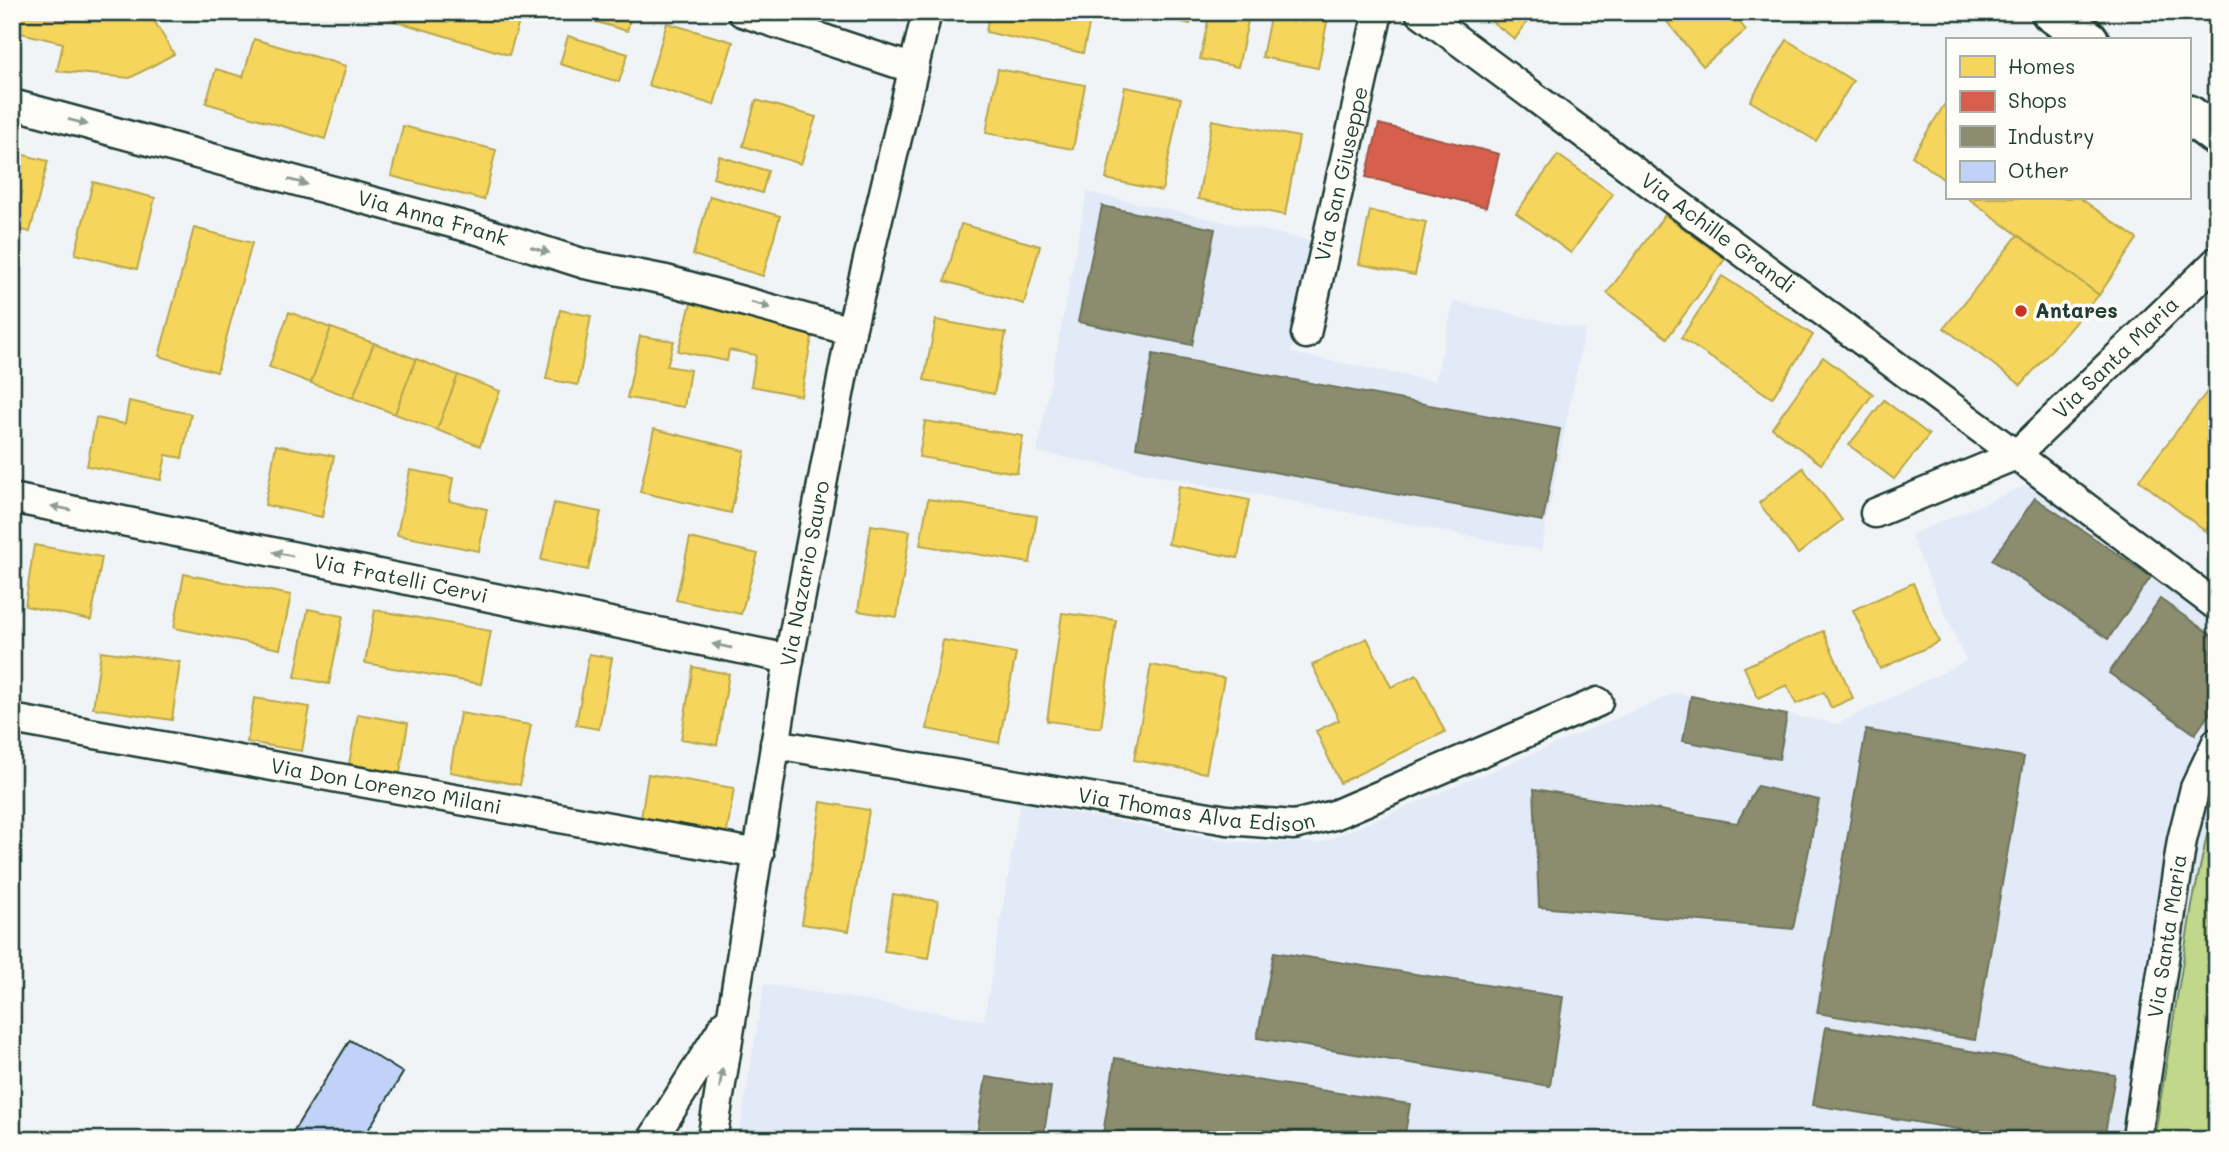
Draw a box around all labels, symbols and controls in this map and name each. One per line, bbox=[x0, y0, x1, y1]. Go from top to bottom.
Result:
legend bbox=[1946, 38, 2190, 200]
text: Homes bbox=[2008, 52, 2075, 79]
street label: Via San Giuseppe bbox=[1308, 83, 1373, 264]
text: Shops bbox=[2008, 86, 2067, 113]
one-way arrow bbox=[67, 117, 89, 128]
text: Industry bbox=[2008, 122, 2095, 149]
text: Other bbox=[2008, 156, 2069, 183]
street label: Via Achille Grandi bbox=[1636, 166, 1801, 298]
one-way arrow bbox=[288, 177, 309, 187]
street label: Via Anna Frank bbox=[355, 183, 512, 251]
one-way arrow bbox=[530, 246, 551, 256]
street label: Via Santa Maria bbox=[2046, 290, 2184, 424]
place label: Antares bbox=[2035, 296, 2118, 323]
one-way arrow bbox=[750, 300, 772, 311]
marker: Antares bbox=[2013, 303, 2029, 319]
street label: Via Nazario Sauro bbox=[773, 478, 834, 668]
one-way arrow bbox=[50, 502, 72, 513]
street label: Via Fratelli Cervi bbox=[312, 546, 491, 608]
one-way arrow bbox=[272, 549, 294, 560]
one-way arrow bbox=[711, 640, 733, 651]
street label: Via Don Lorenzo Milani bbox=[269, 751, 504, 819]
street label: Via Thomas Alva Edison bbox=[1076, 780, 1317, 837]
street label: Via Santa Maria bbox=[2140, 852, 2192, 1020]
one-way arrow bbox=[716, 1067, 727, 1089]

